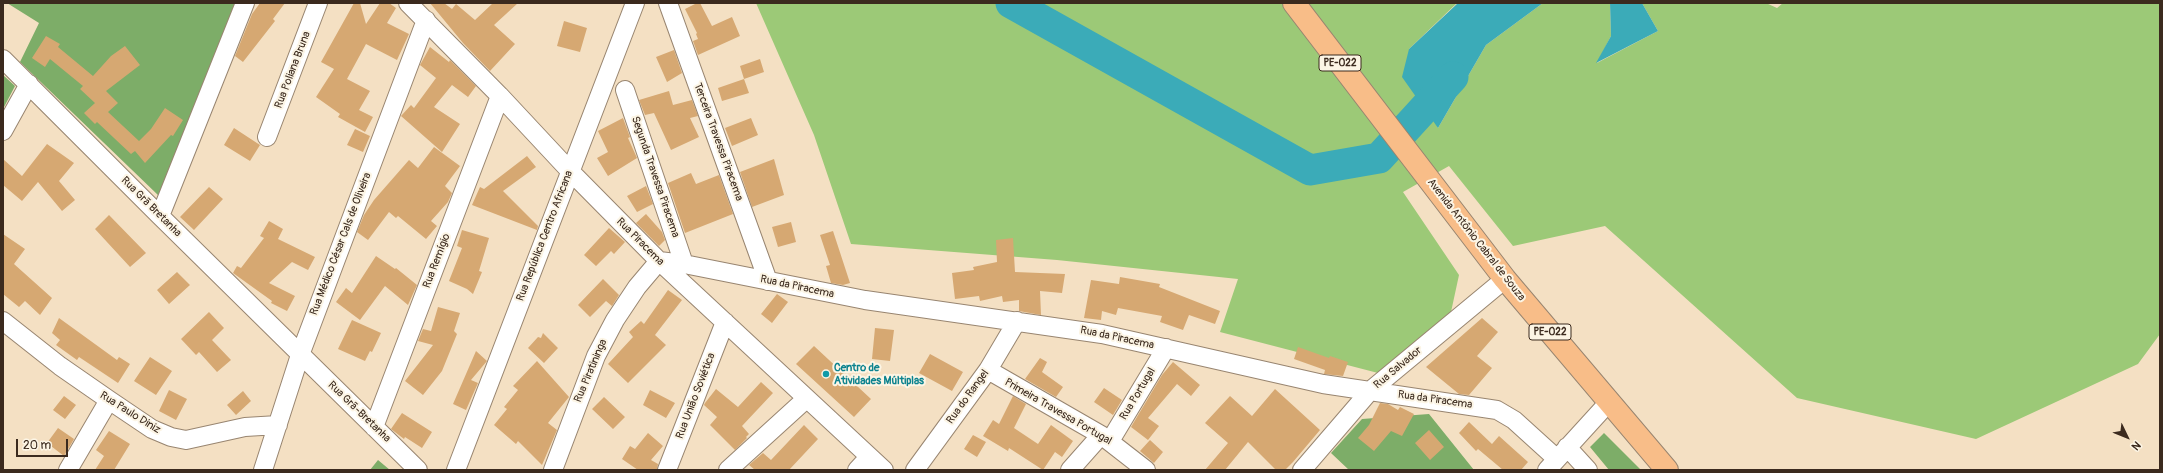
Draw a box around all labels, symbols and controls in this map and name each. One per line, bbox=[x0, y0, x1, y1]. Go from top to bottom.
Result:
street label: Rua Poliana Bruna bbox=[272, 30, 314, 110]
road number: PE-022 bbox=[1319, 55, 1361, 71]
street label: Terceira Travessa Piracema bbox=[690, 81, 746, 203]
street label: Segunda Travessa Piracema bbox=[628, 115, 682, 239]
street label: Rua República Centro Africana bbox=[514, 169, 576, 303]
street label: Rua Médico César Cals de Oliveira bbox=[308, 171, 374, 317]
street label: Rua Grã Bretanha bbox=[118, 174, 184, 240]
street label: Avenida Antônio Cabral de Souza bbox=[1424, 176, 1528, 304]
street label: Rua Piracema bbox=[613, 215, 667, 269]
street label: Rua Remígio bbox=[421, 232, 453, 290]
street label: Rua da Piracema bbox=[759, 273, 835, 301]
street label: Rua da Piracema bbox=[1079, 324, 1155, 352]
road number: PE-022 bbox=[1529, 324, 1571, 340]
street label: Rua Piratininga bbox=[572, 337, 610, 405]
street label: Rua Salvador bbox=[1371, 344, 1425, 392]
street label: Rua União Soviética bbox=[674, 351, 718, 441]
place label: Centro de Atividades Múltiplas bbox=[834, 361, 924, 387]
street label: Rua Portugal bbox=[1117, 366, 1159, 422]
street label: Rua do Rangel bbox=[944, 367, 992, 427]
marker: Centro de Atividades Múltiplas bbox=[821, 369, 831, 379]
street label: Primeira Travessa Portugal bbox=[1002, 376, 1114, 448]
street label: Rua Grã-Bretanha bbox=[325, 379, 393, 445]
street label: Rua da Piracema bbox=[1397, 388, 1473, 412]
street label: Rua Paulo Diniz bbox=[97, 389, 163, 437]
north arrow bbox=[2107, 417, 2147, 457]
scale bar bbox=[18, 431, 70, 457]
text: 20 m bbox=[23, 438, 51, 453]
text: N bbox=[2129, 438, 2143, 453]

